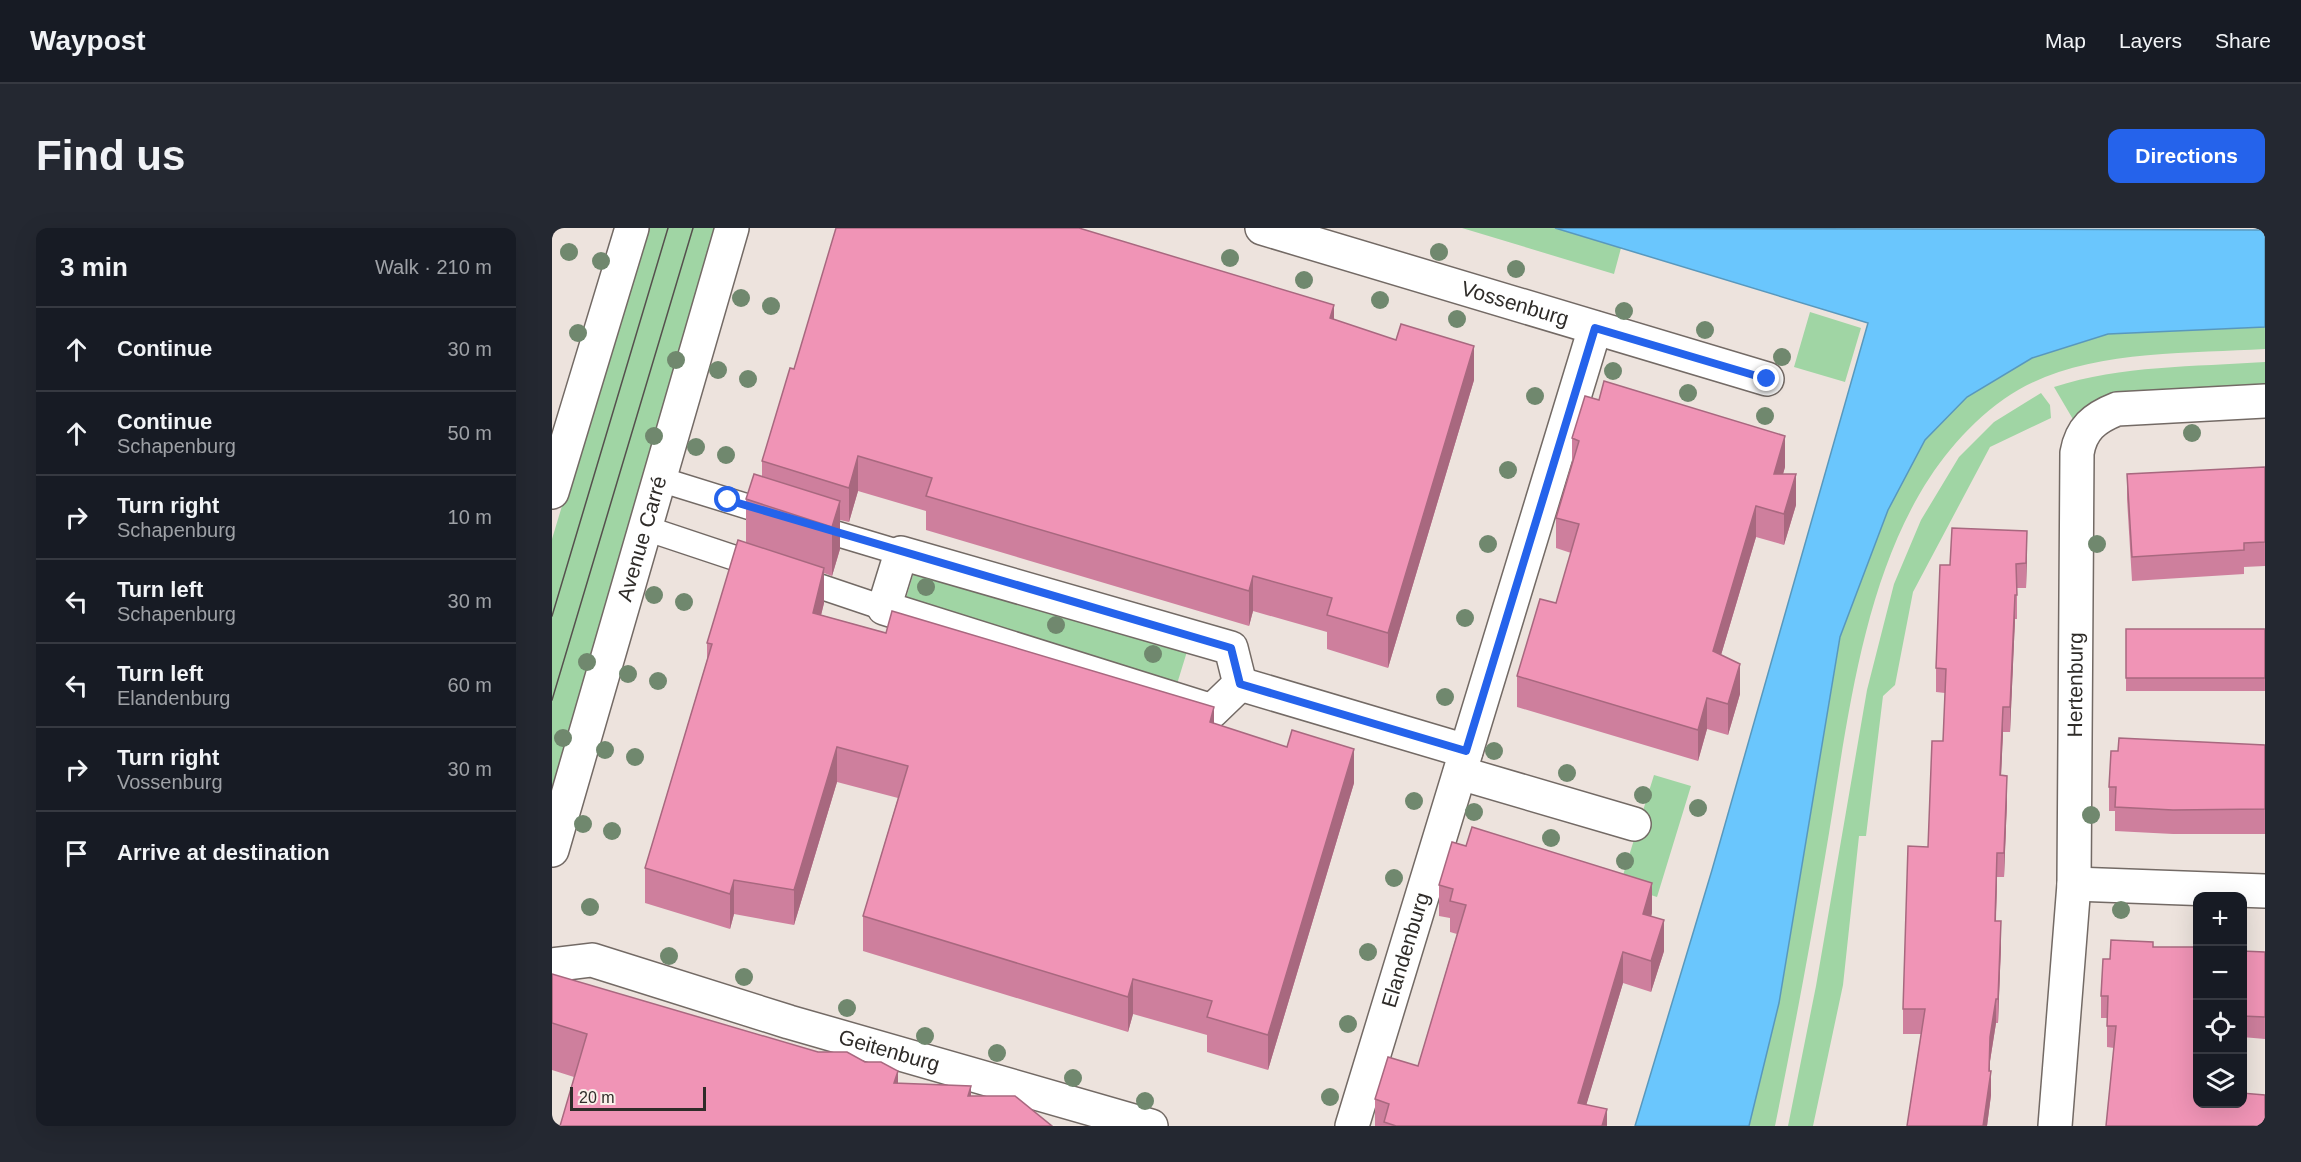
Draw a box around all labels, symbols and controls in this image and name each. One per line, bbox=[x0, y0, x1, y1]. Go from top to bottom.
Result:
text: Waypost bbox=[30, 25, 146, 56]
text: Map bbox=[2045, 29, 2086, 52]
text: Layers bbox=[2119, 29, 2182, 52]
text: Share bbox=[2215, 29, 2271, 52]
button: Directions bbox=[2108, 129, 2265, 183]
text: Find us bbox=[36, 132, 185, 179]
text: 3 min bbox=[60, 252, 128, 282]
text: Walk · 210 m bbox=[375, 256, 492, 278]
street label: Vossenburg bbox=[1459, 276, 1572, 330]
icon: ahead bbox=[60, 333, 93, 366]
text: Continue bbox=[117, 336, 212, 361]
text: 30 m bbox=[448, 338, 492, 360]
route end bbox=[1753, 365, 1779, 391]
text: Continue bbox=[117, 409, 212, 434]
icon: ahead bbox=[60, 417, 93, 450]
text: 50 m bbox=[448, 422, 492, 444]
text: Schapenburg bbox=[117, 435, 236, 457]
street label: Avenue Carré bbox=[613, 473, 671, 604]
route start bbox=[714, 486, 740, 512]
text: Turn right bbox=[117, 493, 219, 518]
icon: right bbox=[60, 501, 93, 534]
text: 10 m bbox=[448, 506, 492, 528]
text: Schapenburg bbox=[117, 519, 236, 541]
text: Turn left bbox=[117, 577, 203, 602]
icon: left bbox=[60, 585, 93, 618]
text: 30 m bbox=[448, 590, 492, 612]
text: Schapenburg bbox=[117, 603, 236, 625]
street label: Hertenburg bbox=[2063, 632, 2087, 737]
text: Turn left bbox=[117, 661, 203, 686]
icon: left bbox=[60, 669, 93, 702]
text: 60 m bbox=[448, 674, 492, 696]
text: Elandenburg bbox=[117, 687, 230, 709]
text: Turn right bbox=[117, 745, 219, 770]
icon: right bbox=[60, 753, 93, 786]
text: 30 m bbox=[448, 758, 492, 780]
text: Vossenburg bbox=[117, 771, 223, 793]
icon: arrive bbox=[60, 837, 93, 870]
text: Arrive at destination bbox=[117, 840, 330, 865]
street label: Elandenburg bbox=[1377, 889, 1433, 1010]
map controls bbox=[2193, 892, 2247, 1108]
button: + bbox=[2193, 892, 2247, 946]
button: − bbox=[2193, 946, 2247, 1000]
button: locate bbox=[2193, 1000, 2247, 1054]
street label: Geitenburg bbox=[836, 1025, 942, 1076]
button: layers bbox=[2193, 1054, 2247, 1108]
scale bar bbox=[570, 1084, 706, 1112]
text: 20 m bbox=[579, 1089, 615, 1106]

